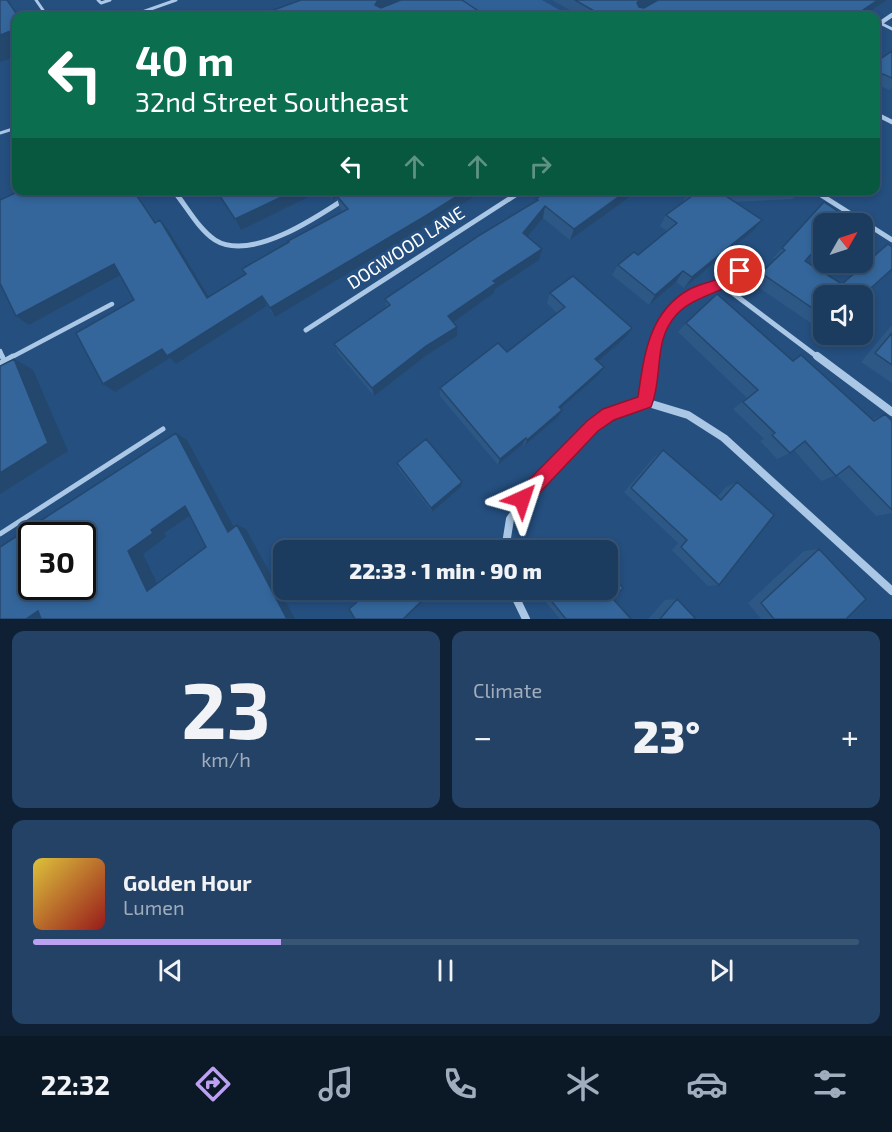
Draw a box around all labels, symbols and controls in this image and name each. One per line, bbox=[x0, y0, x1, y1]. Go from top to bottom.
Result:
text: 40 m bbox=[135, 34, 234, 84]
icon: left bbox=[36, 36, 114, 114]
text: 32nd Street Southeast bbox=[135, 85, 409, 117]
icon: left bbox=[335, 150, 368, 183]
icon: ahead bbox=[398, 150, 431, 183]
icon: ahead bbox=[461, 150, 494, 183]
icon: right bbox=[524, 150, 557, 183]
street label: DOGWOOD LANE bbox=[343, 201, 468, 293]
north arrow bbox=[813, 213, 873, 273]
map controls bbox=[813, 213, 873, 345]
pin bbox=[714, 245, 765, 296]
icon: arrive bbox=[723, 254, 756, 287]
button: sound bbox=[813, 285, 873, 345]
position arrow bbox=[490, 467, 554, 531]
speed limit sign: 30 bbox=[18, 522, 96, 600]
text: 22:33 · 1 min · 90 m bbox=[349, 557, 542, 583]
text: 23 bbox=[181, 661, 271, 755]
text: Climate bbox=[473, 678, 542, 702]
text: 23° bbox=[633, 708, 700, 762]
text: − bbox=[473, 716, 492, 756]
text: + bbox=[841, 716, 859, 756]
text: km/h bbox=[201, 747, 251, 771]
text: Golden Hour bbox=[123, 869, 252, 895]
text: Lumen bbox=[123, 895, 185, 919]
icon: previous bbox=[154, 954, 187, 987]
icon: pause bbox=[429, 954, 462, 987]
icon: next bbox=[705, 954, 738, 987]
icon: directions bbox=[192, 1063, 234, 1105]
icon: music bbox=[315, 1063, 357, 1105]
icon: phone bbox=[439, 1063, 481, 1105]
icon: climate bbox=[562, 1063, 604, 1105]
icon: car bbox=[686, 1063, 728, 1105]
icon: filters bbox=[809, 1063, 851, 1105]
text: 22:32 bbox=[41, 1068, 110, 1100]

